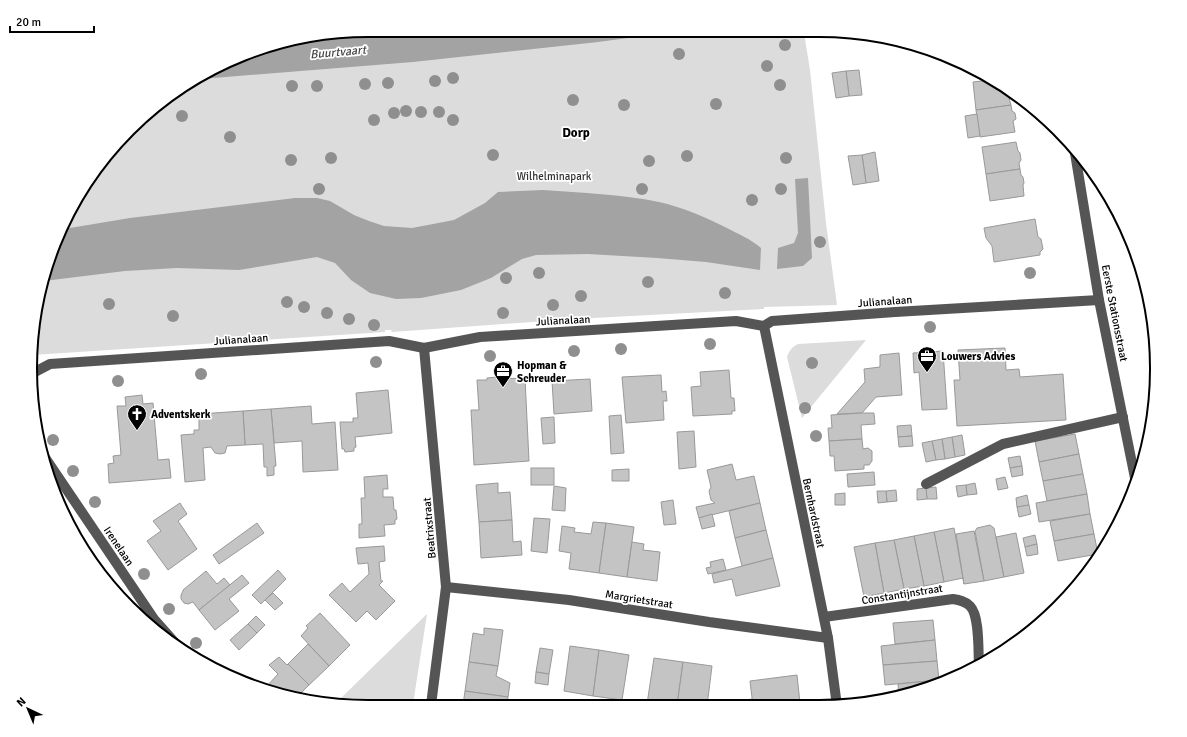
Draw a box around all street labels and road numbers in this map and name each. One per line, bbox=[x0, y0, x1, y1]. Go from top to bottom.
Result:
street label: Eerste Stationsstraat bbox=[1099, 263, 1130, 363]
street label: Julianalaan bbox=[857, 293, 913, 310]
street label: Julianalaan bbox=[535, 313, 591, 328]
street label: Julianalaan bbox=[213, 331, 269, 348]
street label: Bernhardstraat bbox=[800, 477, 827, 549]
street label: Beatrixstraat bbox=[420, 497, 439, 559]
street label: Irenelaan bbox=[101, 524, 136, 568]
street label: Constantijnstraat bbox=[861, 582, 944, 607]
street label: Margrietstraat bbox=[604, 588, 674, 611]

